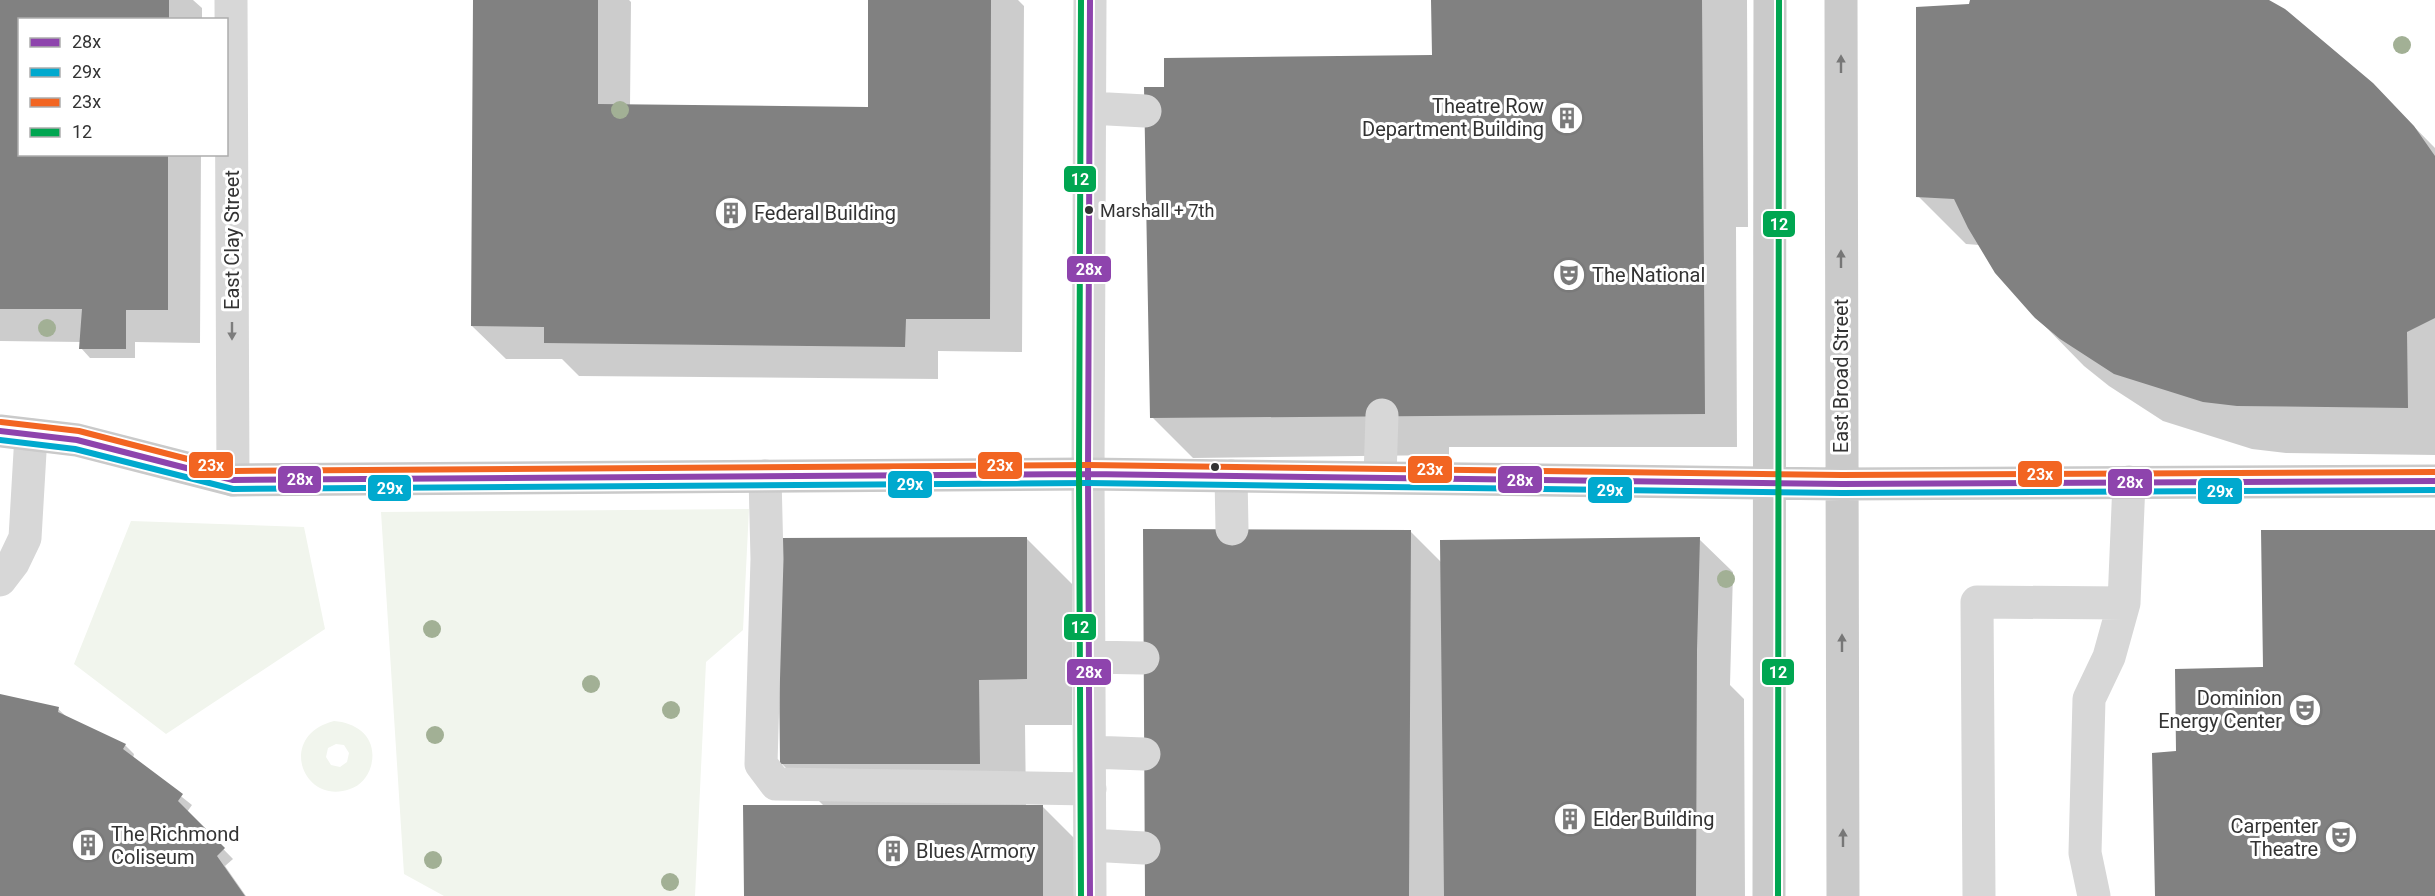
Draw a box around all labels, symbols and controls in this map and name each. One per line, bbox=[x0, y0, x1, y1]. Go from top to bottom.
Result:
legend bbox=[18, 18, 228, 156]
text: 28x bbox=[72, 31, 101, 52]
one-way arrow bbox=[1836, 54, 1846, 73]
text: 29x bbox=[72, 61, 101, 82]
text: 23x bbox=[72, 91, 101, 112]
place label: Theatre Row Department Building bbox=[1362, 94, 1544, 141]
building icon: Theatre Row Department Building bbox=[1549, 100, 1585, 136]
text: 12 bbox=[72, 121, 92, 142]
line badge: 12 bbox=[1063, 165, 1097, 193]
street label: East Clay Street bbox=[220, 170, 244, 310]
text: 12 bbox=[1071, 170, 1089, 189]
building icon: Federal Building bbox=[713, 195, 749, 231]
place label: Marshall + 7th bbox=[1100, 200, 1214, 221]
place label: Federal Building bbox=[754, 201, 896, 225]
marker: Marshall + 7th bbox=[1083, 204, 1095, 216]
line badge: 12 bbox=[1762, 210, 1796, 238]
text: 12 bbox=[1770, 215, 1788, 234]
one-way arrow bbox=[1836, 249, 1846, 268]
line badge: 28x bbox=[1066, 255, 1112, 283]
theatre icon: The National bbox=[1551, 257, 1587, 293]
text: 28x bbox=[1076, 260, 1103, 279]
place label: The National bbox=[1592, 263, 1705, 287]
street label: East Broad Street bbox=[1829, 299, 1853, 453]
one-way arrow bbox=[227, 322, 237, 341]
line badge: 23x bbox=[188, 451, 234, 479]
line badge: 23x bbox=[977, 451, 1023, 480]
line badge: 23x bbox=[1407, 455, 1453, 484]
text: 23x bbox=[198, 456, 225, 475]
text: 23x bbox=[987, 456, 1014, 475]
text: 23x bbox=[1417, 460, 1444, 479]
line badge: 23x bbox=[2017, 460, 2063, 488]
unlabelled marker bbox=[1209, 461, 1221, 473]
line badge: 28x bbox=[277, 465, 322, 494]
line badge: 28x bbox=[1497, 465, 1543, 494]
text: 23x bbox=[2027, 465, 2054, 484]
line badge: 28x bbox=[2107, 468, 2153, 497]
text: 28x bbox=[287, 470, 314, 489]
line badge: 29x bbox=[887, 470, 933, 499]
text: 28x bbox=[1507, 471, 1534, 490]
text: 28x bbox=[2117, 473, 2144, 492]
line badge: 29x bbox=[367, 474, 412, 502]
text: 29x bbox=[897, 475, 924, 494]
line badge: 29x bbox=[1587, 476, 1633, 504]
line badge: 29x bbox=[2197, 477, 2243, 505]
text: 29x bbox=[377, 479, 404, 498]
text: 29x bbox=[1597, 481, 1624, 500]
text: 29x bbox=[2207, 482, 2234, 501]
line badge: 12 bbox=[1063, 613, 1097, 641]
text: 12 bbox=[1071, 618, 1089, 637]
one-way arrow bbox=[1837, 633, 1847, 652]
line badge: 28x bbox=[1066, 658, 1112, 686]
line badge: 12 bbox=[1761, 658, 1795, 686]
text: 28x bbox=[1076, 663, 1103, 682]
text: 12 bbox=[1769, 663, 1787, 682]
place label: Dominion Energy Center bbox=[2158, 686, 2282, 733]
theatre icon: Dominion Energy Center bbox=[2287, 692, 2323, 728]
building icon: Elder Building bbox=[1552, 801, 1588, 837]
place label: Elder Building bbox=[1593, 807, 1714, 831]
place label: Carpenter Theatre bbox=[2231, 814, 2318, 861]
theatre icon: Carpenter Theatre bbox=[2323, 819, 2359, 855]
place label: The Richmond Coliseum bbox=[111, 822, 239, 869]
building icon: The Richmond Coliseum bbox=[70, 827, 106, 863]
one-way arrow bbox=[1838, 828, 1848, 847]
building icon: Blues Armory bbox=[875, 833, 911, 869]
place label: Blues Armory bbox=[916, 839, 1036, 863]

